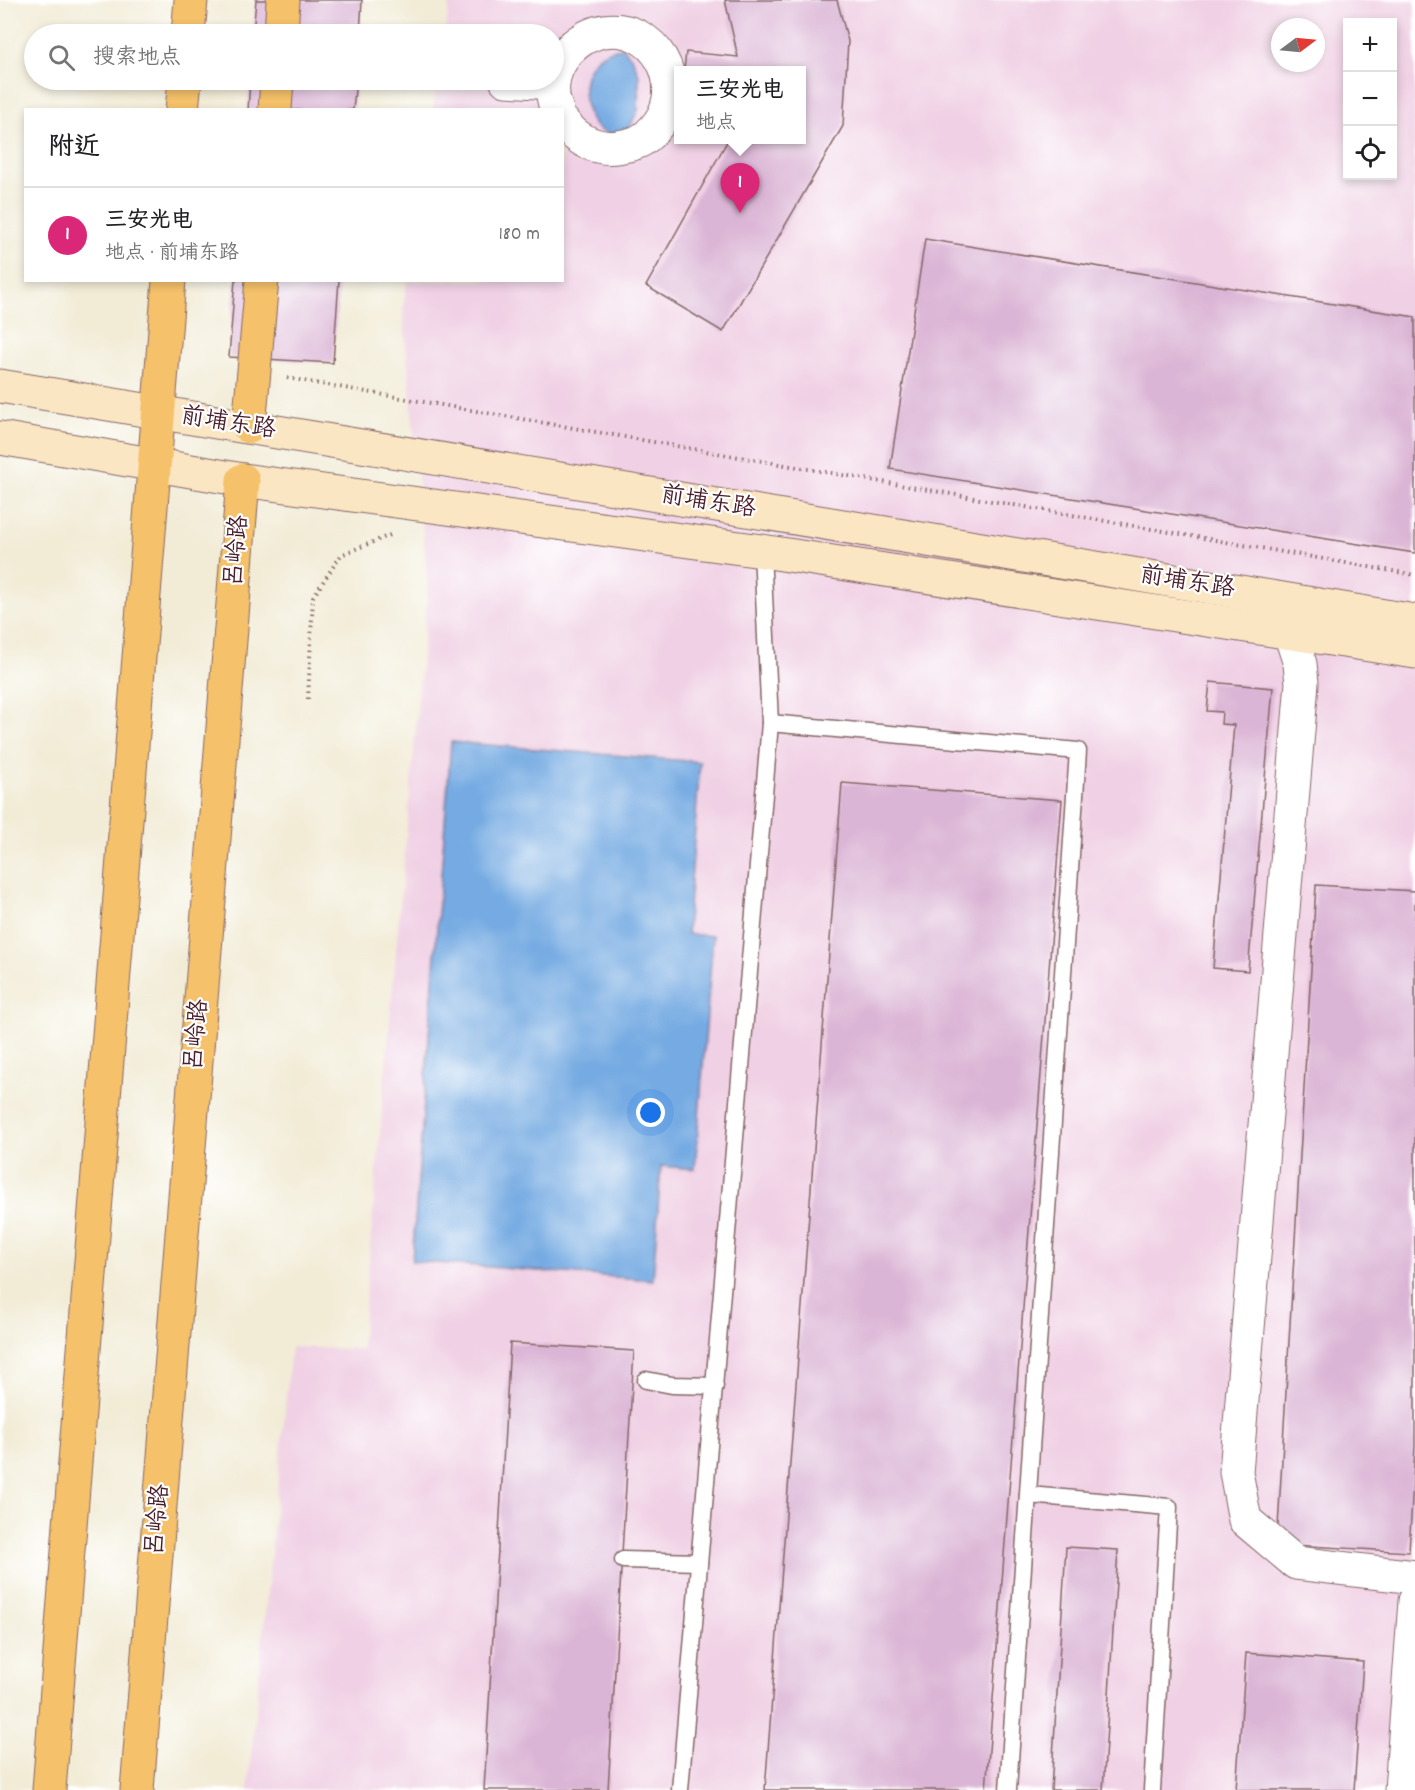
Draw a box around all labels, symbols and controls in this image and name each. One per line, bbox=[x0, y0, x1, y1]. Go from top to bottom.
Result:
north arrow bbox=[1271, 18, 1325, 72]
map controls bbox=[1343, 18, 1397, 180]
button: + bbox=[1343, 18, 1397, 72]
search box bbox=[24, 24, 564, 90]
icon: search bbox=[45, 41, 78, 74]
text: 搜索地点 bbox=[93, 43, 181, 74]
popup bbox=[674, 66, 806, 144]
button: − bbox=[1343, 72, 1397, 126]
text: 三安光电 bbox=[696, 76, 784, 107]
text: 地点 bbox=[696, 110, 736, 138]
button: locate bbox=[1343, 126, 1397, 180]
text: 附近 bbox=[48, 130, 100, 167]
pin: 1 bbox=[720, 164, 760, 213]
text: 三安光电 bbox=[105, 206, 193, 237]
text: 1 bbox=[65, 221, 70, 249]
text: 180 m bbox=[498, 221, 540, 249]
text: 地点 · 前埔东路 bbox=[105, 240, 239, 268]
street label: 前埔东路 bbox=[178, 400, 278, 448]
street label: 前埔东路 bbox=[658, 479, 758, 527]
street label: 吕岭路 bbox=[218, 514, 258, 588]
street label: 前埔东路 bbox=[1137, 559, 1237, 607]
street label: 吕岭路 bbox=[178, 998, 218, 1072]
your location bbox=[636, 1098, 665, 1127]
street label: 吕岭路 bbox=[139, 1483, 179, 1557]

